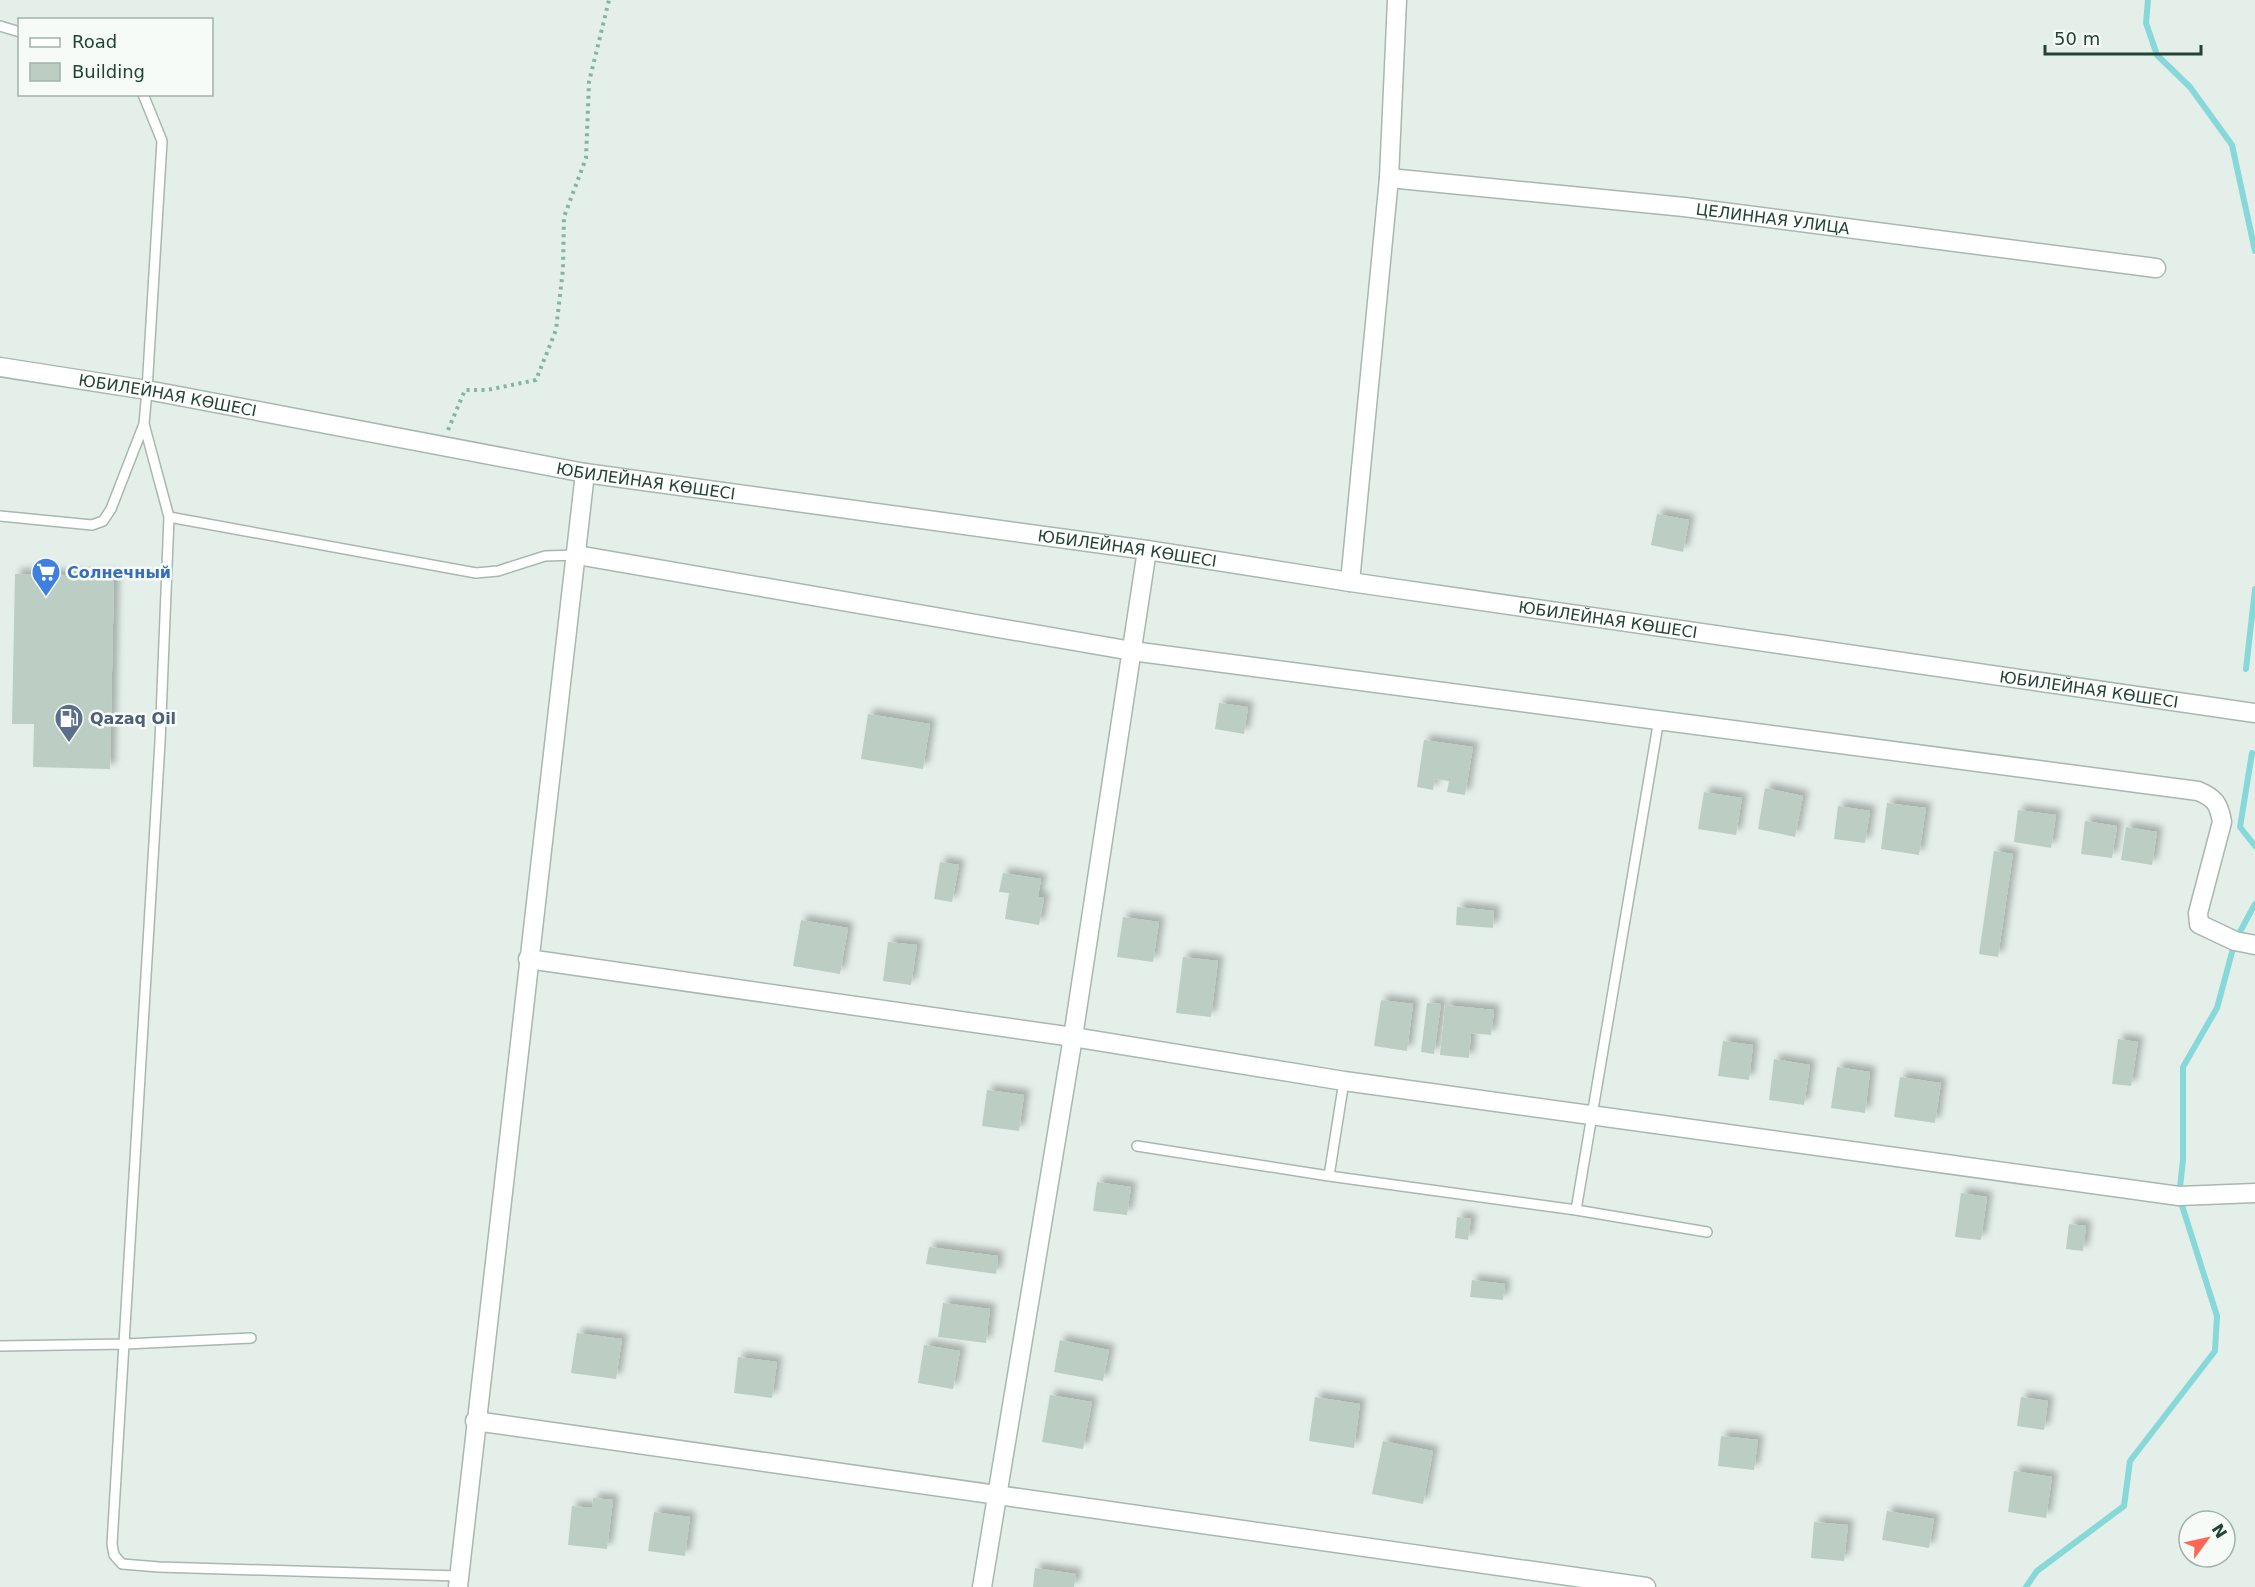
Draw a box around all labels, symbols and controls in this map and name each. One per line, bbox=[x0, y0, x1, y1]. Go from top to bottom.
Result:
legend bbox=[18, 18, 213, 96]
scale bar bbox=[2045, 18, 2201, 56]
text: 50 m bbox=[2054, 28, 2100, 49]
text: Road bbox=[72, 31, 117, 52]
text: Building bbox=[72, 61, 145, 82]
street label: ЦЕЛИННАЯ УЛИЦА bbox=[1695, 199, 1851, 238]
street label: ЮБИЛЕЙНАЯ КӨШЕСІ bbox=[77, 370, 258, 420]
street label: ЮБИЛЕЙНАЯ КӨШЕСІ bbox=[555, 458, 737, 503]
street label: ЮБИЛЕЙНАЯ КӨШЕСІ bbox=[1037, 526, 1218, 570]
supermarket icon: Солнечный bbox=[30, 556, 62, 598]
place label: Солнечный bbox=[67, 563, 171, 582]
street label: ЮБИЛЕЙНАЯ КӨШЕСІ bbox=[1517, 597, 1699, 642]
street label: ЮБИЛЕЙНАЯ КӨШЕСІ bbox=[1998, 667, 2180, 711]
fuel station icon: Qazaq Oil bbox=[53, 702, 85, 744]
place label: Qazaq Oil bbox=[90, 709, 176, 728]
north arrow bbox=[2177, 1509, 2237, 1569]
text: N bbox=[2208, 1520, 2231, 1542]

